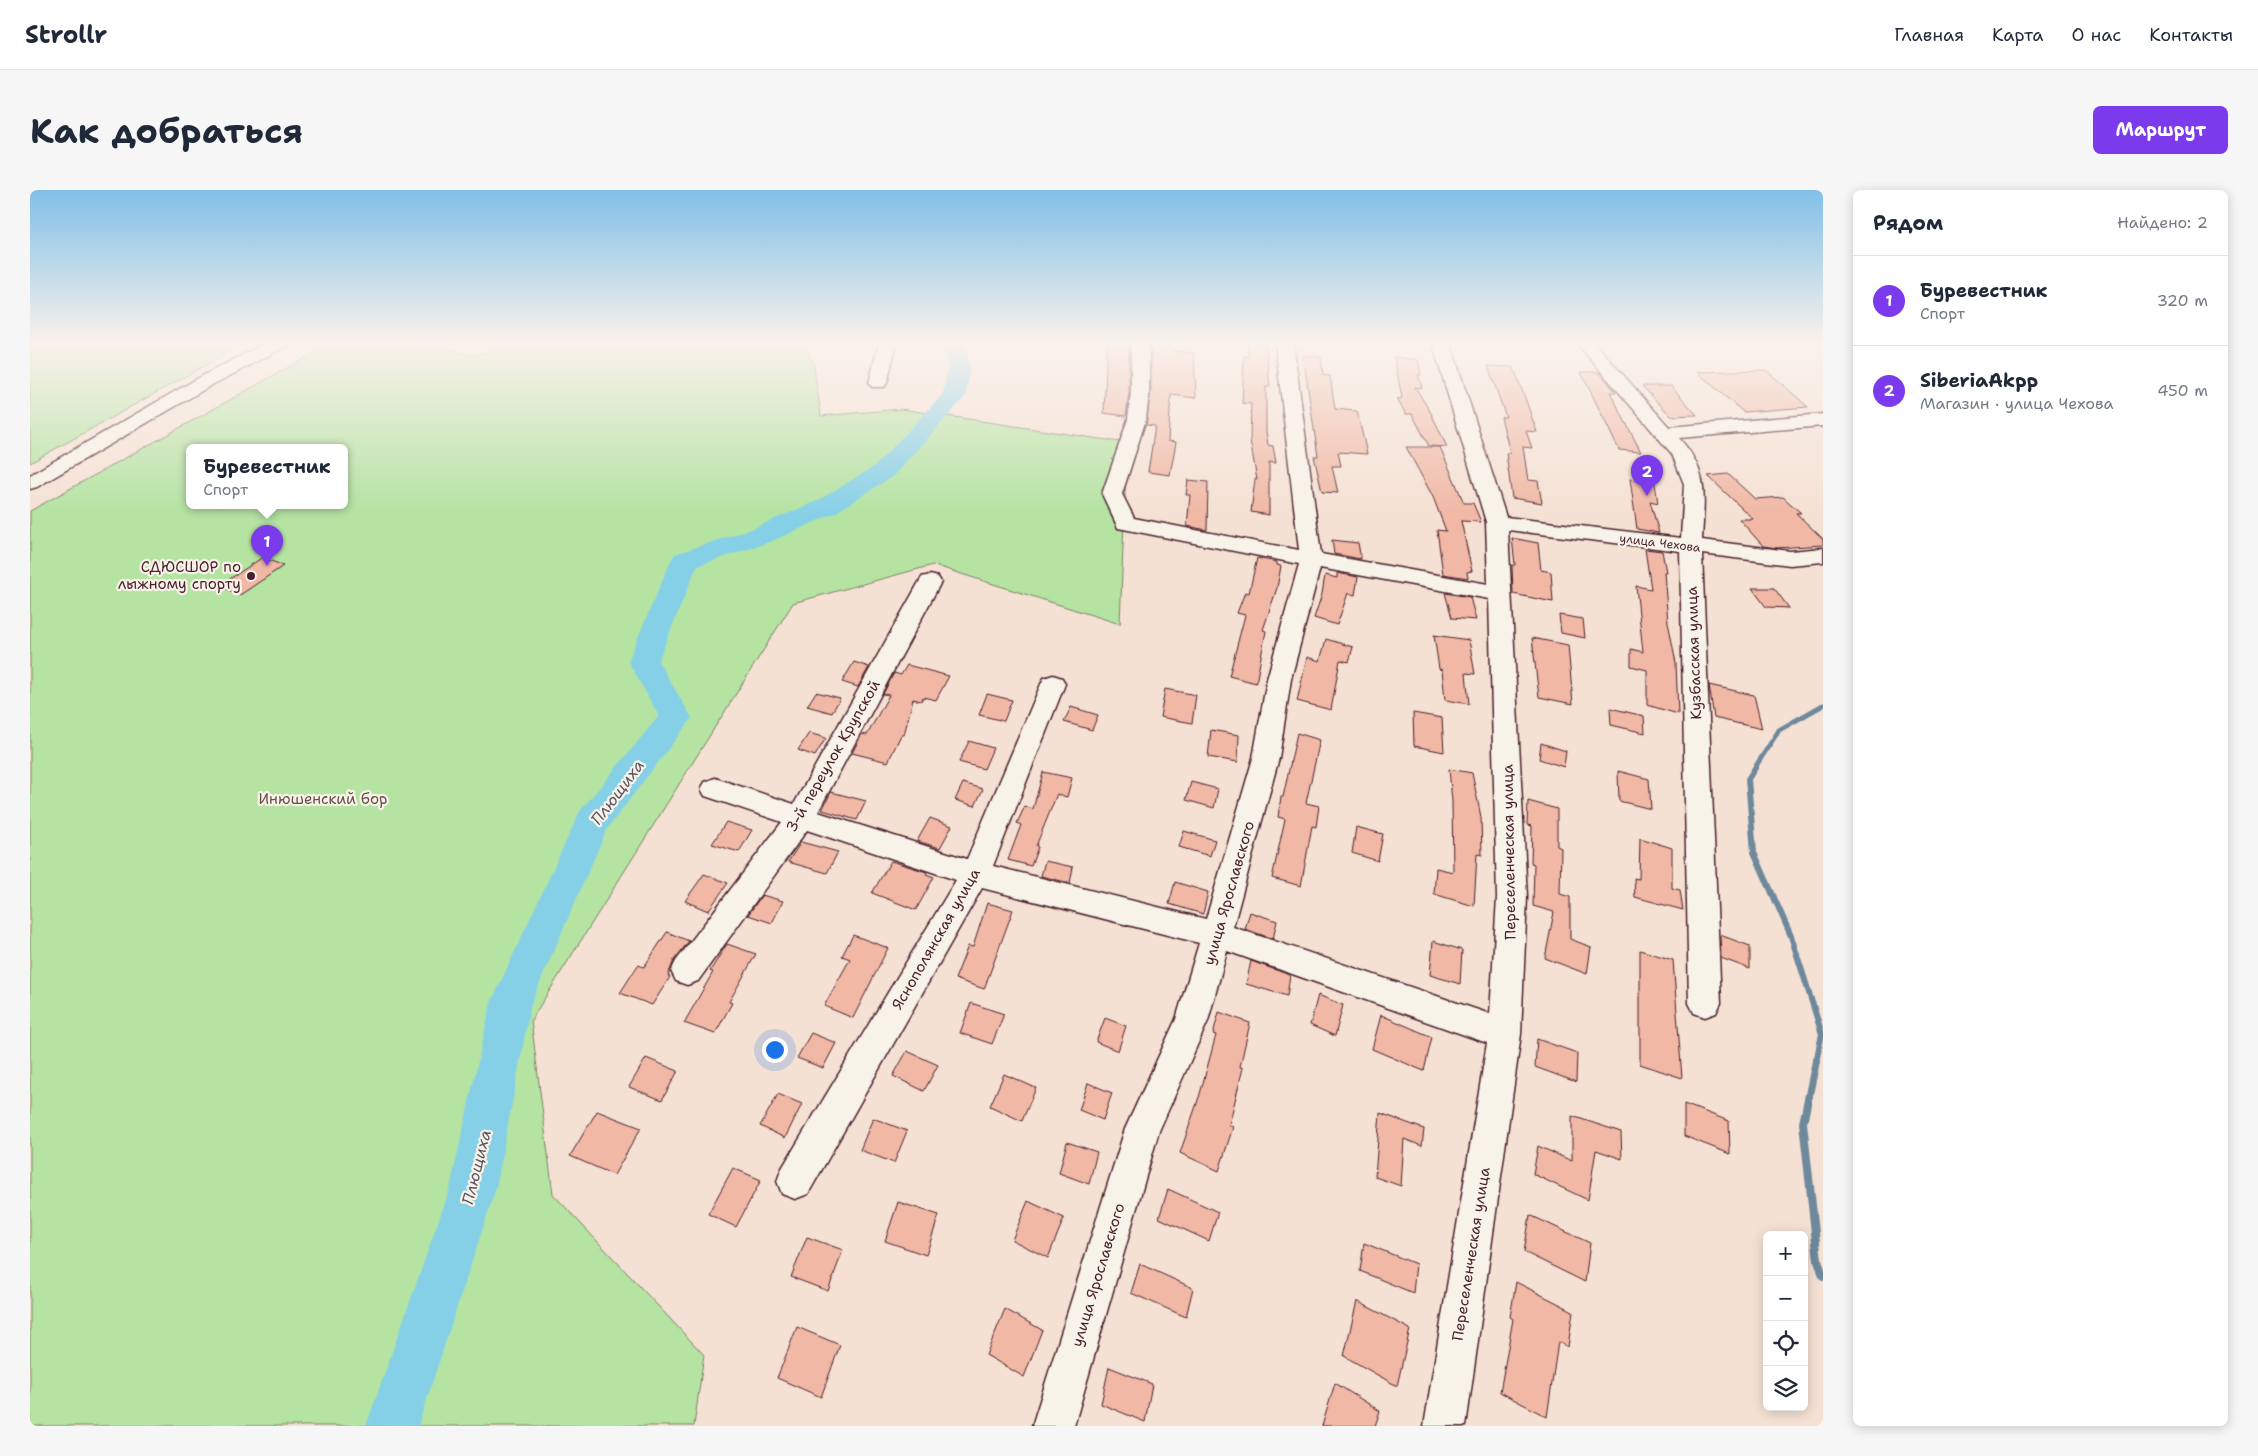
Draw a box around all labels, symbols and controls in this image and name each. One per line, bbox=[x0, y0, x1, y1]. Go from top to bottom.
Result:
text: Strollr bbox=[25, 19, 107, 51]
text: Главная bbox=[1894, 23, 1964, 47]
text: Карта bbox=[1992, 23, 2044, 47]
text: О нас bbox=[2072, 23, 2121, 47]
text: Контакты bbox=[2149, 23, 2233, 47]
button: Маршрут bbox=[2093, 106, 2228, 154]
text: Как добраться bbox=[30, 107, 303, 154]
text: Рядом bbox=[1873, 209, 1943, 237]
text: Найдено: 2 bbox=[2117, 212, 2208, 233]
text: Буревестник bbox=[1920, 278, 2048, 303]
text: 1 bbox=[1885, 290, 1893, 311]
text: 320 m bbox=[2157, 290, 2208, 311]
text: Спорт bbox=[1920, 303, 1965, 324]
text: SiberiaAkpp bbox=[1920, 368, 2038, 393]
text: 2 bbox=[1883, 380, 1895, 401]
text: 450 m bbox=[2157, 380, 2208, 401]
text: Магазин · улица Чехова bbox=[1920, 393, 2113, 414]
popup bbox=[186, 444, 348, 509]
text: Буревестник bbox=[203, 454, 331, 479]
pin: 2 bbox=[1631, 455, 1663, 496]
text: Спорт bbox=[203, 479, 248, 500]
pin: 1 bbox=[251, 525, 283, 566]
street label: улица Чехова bbox=[1619, 530, 1702, 556]
place label: СДЮСШОР по лыжному спорту bbox=[118, 557, 241, 594]
marker: СДЮСШОР по лыжному спорту bbox=[245, 570, 257, 582]
street label: Кузбасская улица bbox=[1682, 585, 1706, 720]
street label: 3-й переулок Крупской bbox=[781, 676, 885, 836]
water label: Плющиха bbox=[586, 756, 649, 829]
street label: Переселенческая улица bbox=[1497, 763, 1521, 940]
park label: Инюшенский бор bbox=[259, 789, 387, 809]
street label: улица Ярославского bbox=[1199, 819, 1259, 967]
street label: Яснополянская улица bbox=[887, 864, 985, 1013]
your location bbox=[762, 1037, 788, 1063]
water label: Плющиха bbox=[457, 1128, 496, 1207]
street label: Переселенческая улица bbox=[1447, 1165, 1495, 1342]
street label: улица Ярославского bbox=[1067, 1201, 1129, 1349]
map controls bbox=[1763, 1231, 1808, 1411]
button: + bbox=[1763, 1231, 1808, 1276]
button: − bbox=[1763, 1276, 1808, 1321]
button: locate bbox=[1763, 1321, 1808, 1366]
button: layers bbox=[1763, 1366, 1808, 1411]

